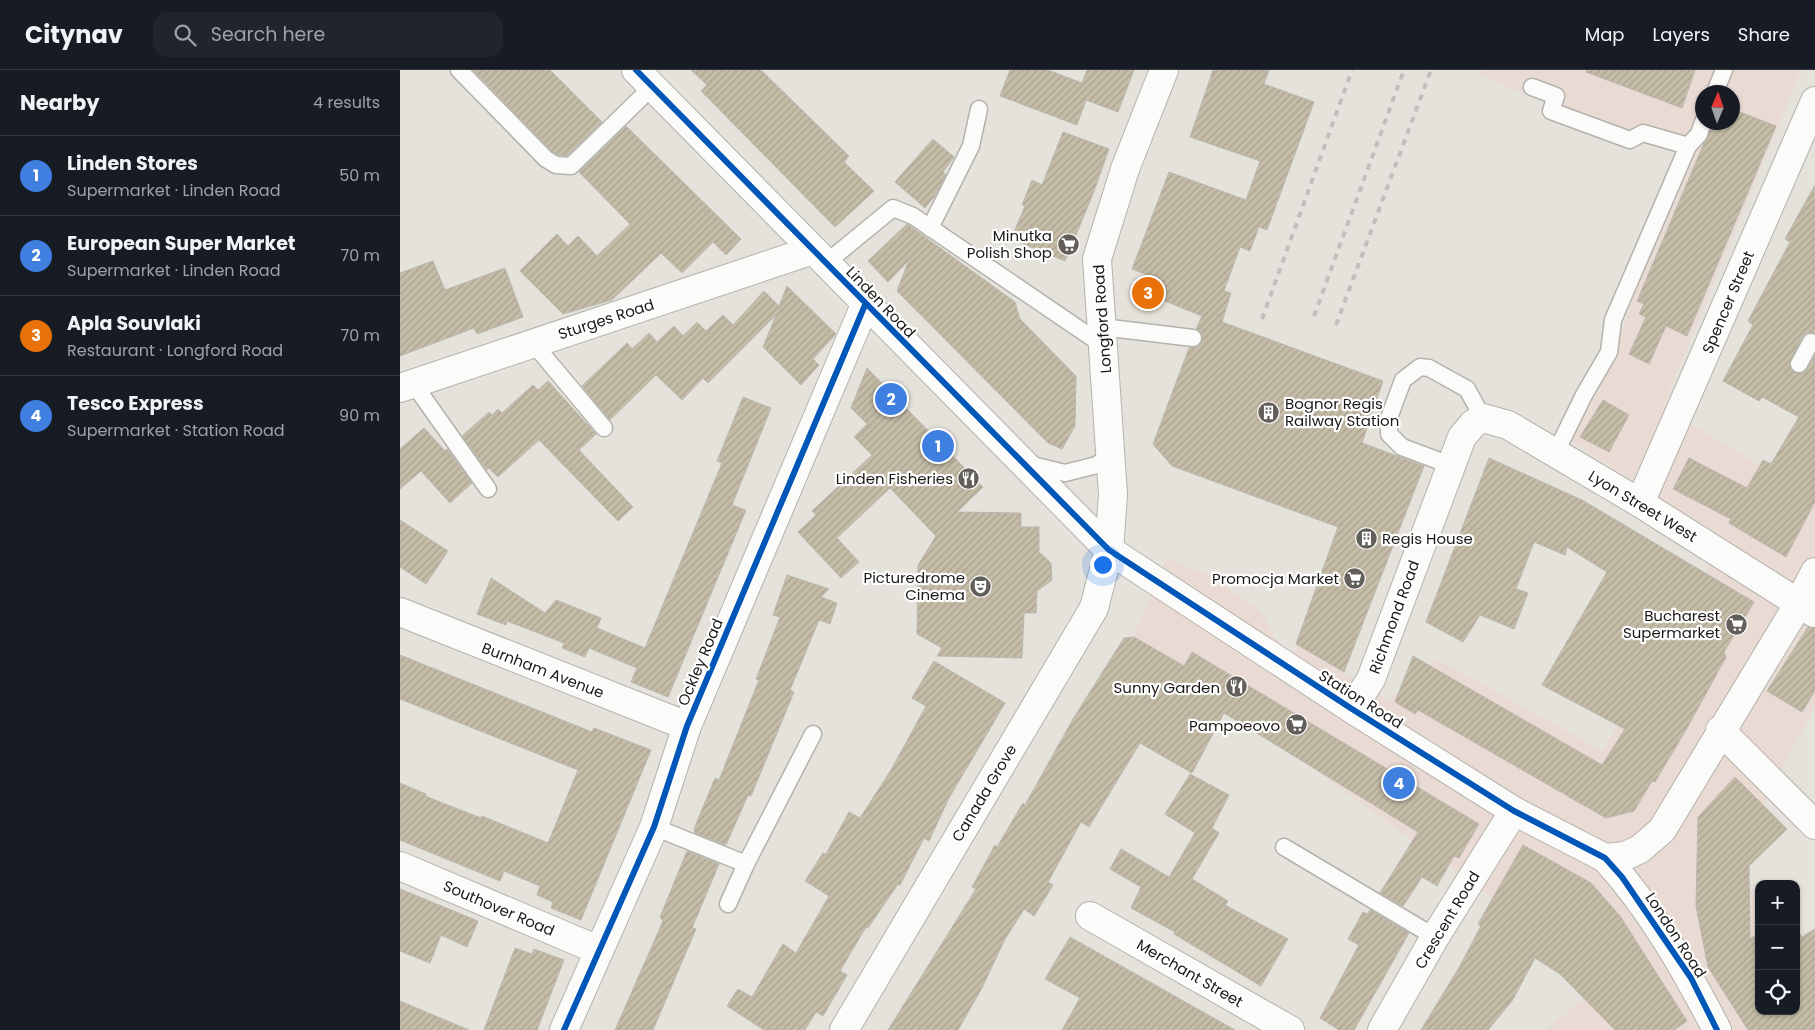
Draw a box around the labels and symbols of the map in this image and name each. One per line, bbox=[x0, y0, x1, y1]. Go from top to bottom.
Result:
north arrow bbox=[1695, 85, 1740, 130]
place label: Minutka Polish Shop bbox=[967, 225, 1052, 263]
supermarket icon: Minutka Polish Shop bbox=[1056, 232, 1080, 256]
street label: Spencer Street bbox=[1697, 247, 1759, 357]
street label: Linden Road bbox=[842, 262, 920, 342]
street label: Longford Road bbox=[1088, 264, 1116, 374]
pin: 3 bbox=[1132, 274, 1164, 312]
street label: Sturges Road bbox=[555, 294, 657, 344]
pin: 2 bbox=[875, 380, 907, 418]
place label: Bognor Regis Railway Station bbox=[1285, 393, 1399, 431]
building icon: Bognor Regis Railway Station bbox=[1257, 400, 1281, 424]
pin: 1 bbox=[922, 427, 954, 465]
street label: Lyon Street West bbox=[1585, 465, 1701, 547]
restaurant icon: Linden Fisheries bbox=[957, 466, 981, 490]
place label: Linden Fisheries bbox=[836, 468, 953, 489]
building icon: Regis House bbox=[1354, 526, 1378, 550]
place label: Regis House bbox=[1382, 528, 1473, 549]
your location bbox=[1090, 552, 1116, 578]
street label: Richmond Road bbox=[1364, 557, 1424, 677]
supermarket icon: Promocja Market bbox=[1343, 566, 1367, 590]
place label: Picturedrome Cinema bbox=[863, 567, 965, 605]
place label: Promocja Market bbox=[1212, 568, 1339, 589]
theatre icon: Picturedrome Cinema bbox=[969, 574, 993, 598]
place label: Bucharest Supermarket bbox=[1623, 605, 1720, 643]
supermarket icon: Bucharest Supermarket bbox=[1724, 612, 1748, 636]
street label: Ockley Road bbox=[672, 615, 728, 709]
street label: Burnham Avenue bbox=[479, 637, 607, 703]
street label: Station Road bbox=[1315, 665, 1407, 733]
restaurant icon: Sunny Garden bbox=[1224, 675, 1248, 699]
place label: Sunny Garden bbox=[1113, 677, 1220, 698]
supermarket icon: Pampoeovo bbox=[1284, 713, 1308, 737]
place label: Pampoeovo bbox=[1189, 715, 1280, 736]
street label: Canada Grove bbox=[947, 740, 1021, 846]
pin: 4 bbox=[1383, 764, 1415, 802]
street label: Crescent Road bbox=[1409, 867, 1485, 973]
street label: Southover Road bbox=[440, 875, 558, 941]
street label: London Road bbox=[1640, 888, 1712, 982]
street label: Merchant Street bbox=[1133, 934, 1247, 1012]

